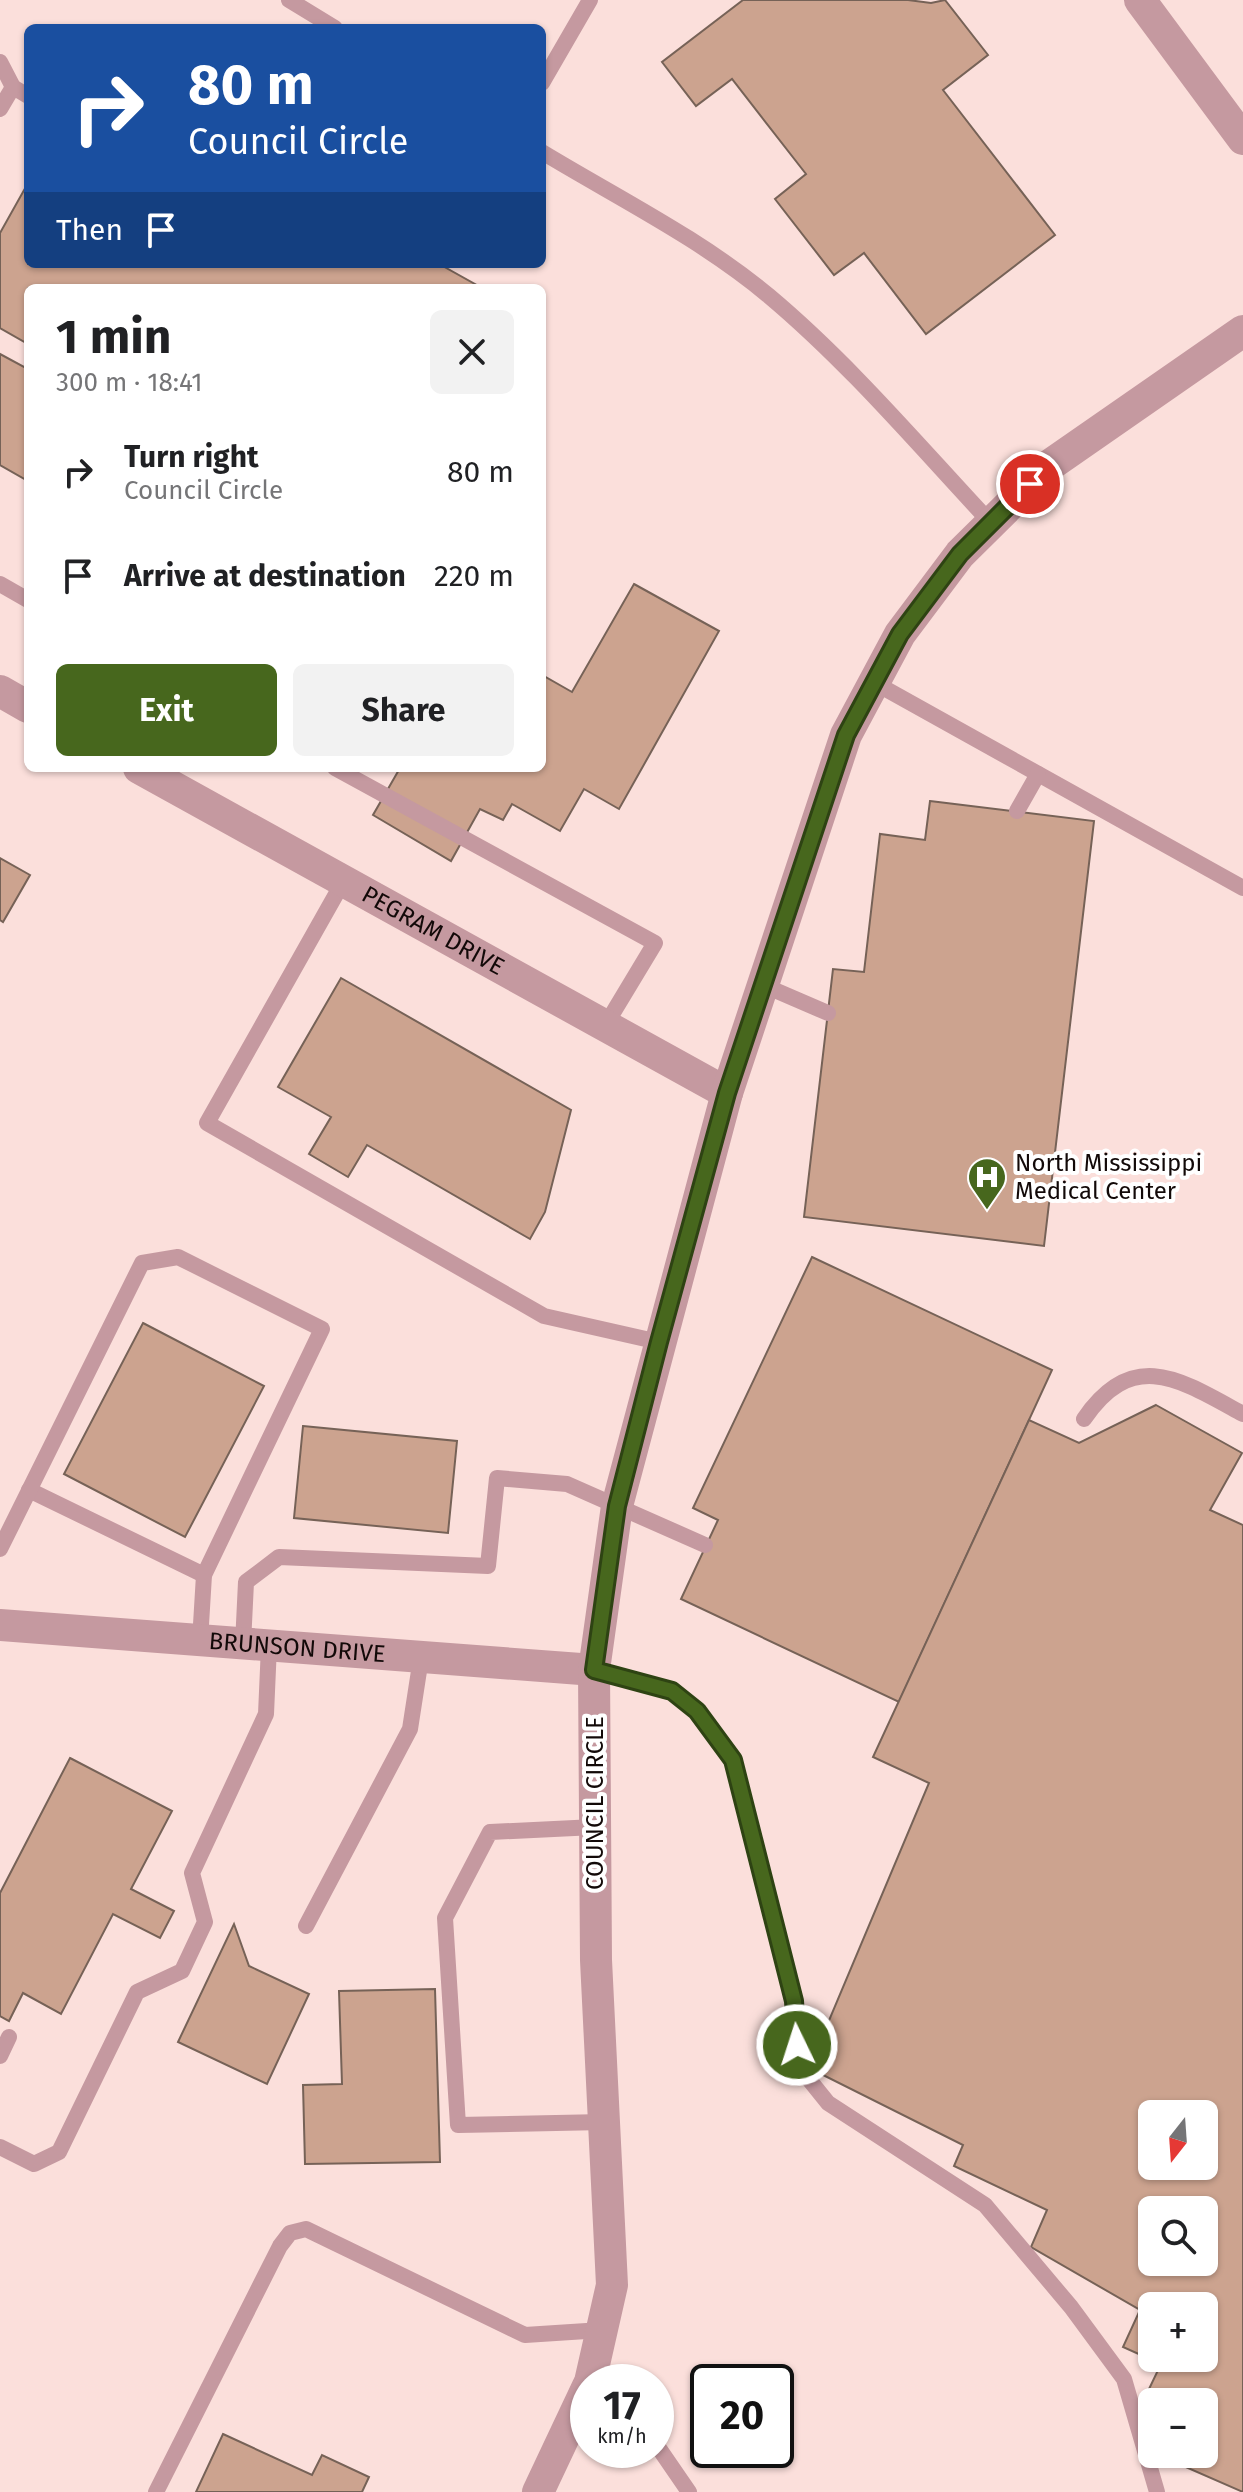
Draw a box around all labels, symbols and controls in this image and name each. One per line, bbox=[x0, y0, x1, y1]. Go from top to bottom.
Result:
text: 80 m bbox=[188, 52, 314, 119]
icon: right bbox=[56, 56, 160, 160]
text: Council Circle bbox=[188, 120, 408, 164]
icon: arrive bbox=[139, 208, 183, 252]
text: Then bbox=[56, 212, 123, 248]
text: 1 min bbox=[56, 308, 171, 366]
button: close bbox=[430, 310, 514, 394]
text: 300 m · 18:41 bbox=[56, 367, 202, 398]
text: Turn right bbox=[124, 439, 259, 475]
icon: right bbox=[56, 450, 100, 494]
pin bbox=[996, 450, 1064, 518]
text: 80 m bbox=[447, 454, 514, 490]
icon: arrive bbox=[1008, 462, 1052, 506]
text: Council Circle bbox=[124, 475, 283, 506]
icon: arrive bbox=[56, 554, 100, 598]
text: Arrive at destination bbox=[124, 558, 406, 594]
text: 220 m bbox=[434, 558, 514, 594]
button: Exit bbox=[56, 664, 277, 756]
button: Share bbox=[293, 664, 514, 756]
street label: PEGRAM DRIVE bbox=[357, 880, 509, 981]
place label: North Mississippi Medical Center bbox=[1015, 1149, 1202, 1205]
hospital icon: North Mississippi Medical Center bbox=[966, 1156, 1008, 1211]
street label: BRUNSON DRIVE bbox=[208, 1627, 386, 1668]
street label: COUNCIL CIRCLE bbox=[581, 1716, 609, 1890]
position arrow bbox=[755, 2003, 839, 2087]
north arrow bbox=[1138, 2100, 1218, 2180]
map controls bbox=[1138, 2100, 1218, 2468]
button: search bbox=[1138, 2196, 1218, 2276]
button: + bbox=[1138, 2292, 1218, 2372]
speed limit sign: 20 bbox=[690, 2364, 794, 2468]
text: 17 bbox=[603, 2382, 641, 2430]
button: − bbox=[1138, 2388, 1218, 2468]
text: km/h bbox=[597, 2424, 647, 2448]

